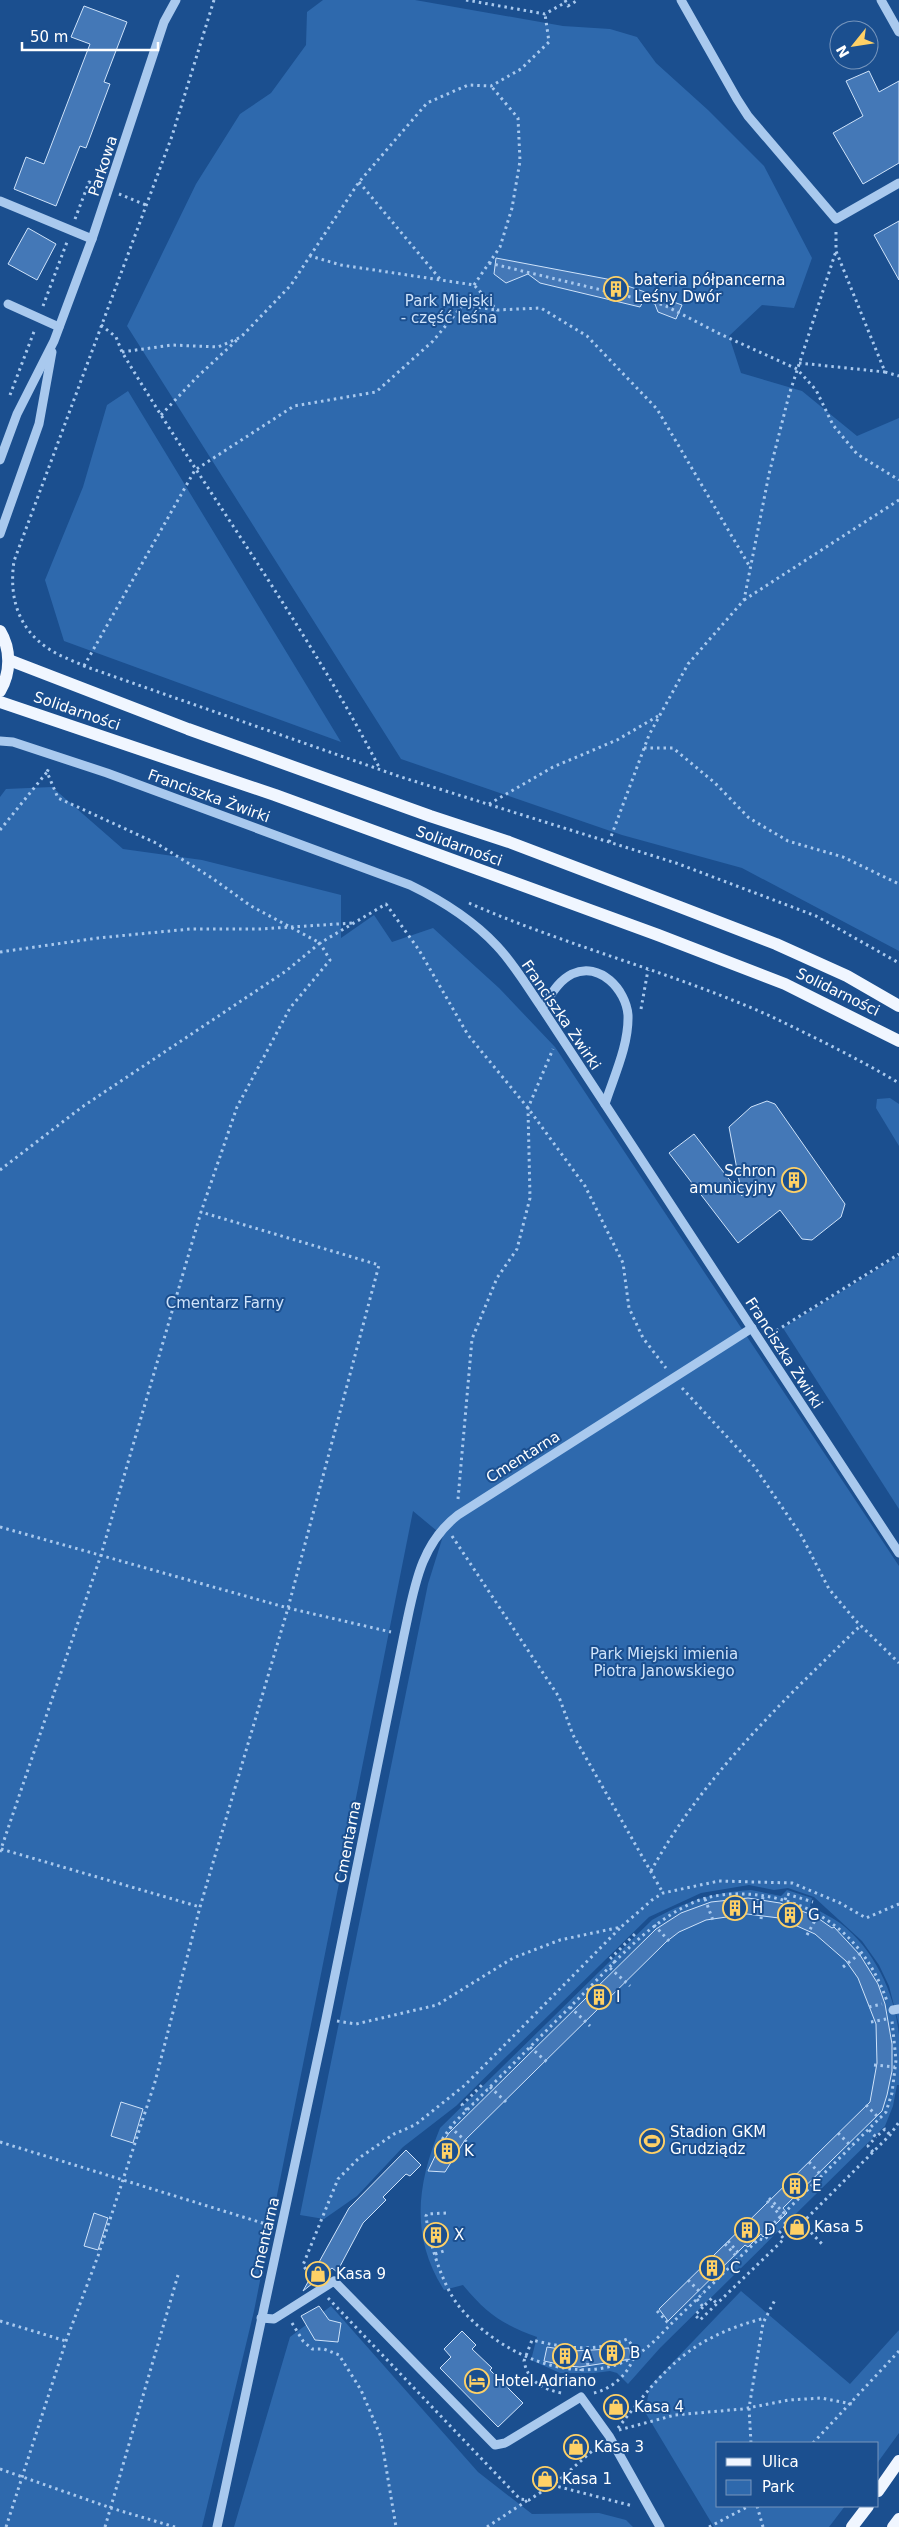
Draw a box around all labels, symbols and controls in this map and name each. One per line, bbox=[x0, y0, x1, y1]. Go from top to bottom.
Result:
scale bar bbox=[22, 20, 159, 52]
north arrow bbox=[829, 20, 879, 70]
text: 50 m bbox=[30, 28, 68, 46]
text: N bbox=[833, 42, 853, 61]
street label: Parkowa bbox=[85, 133, 121, 199]
place label: bateria półpancerna Leśny Dwór bbox=[634, 271, 785, 306]
building icon: bateria półpancerna Leśny Dwór bbox=[603, 276, 629, 302]
park label: Park Miejski - część leśna bbox=[401, 292, 497, 327]
street label: Solidarności bbox=[31, 688, 123, 734]
street label: Franciszka Żwirki bbox=[145, 765, 273, 826]
street label: Solidarności bbox=[413, 822, 505, 870]
street label: Franciszka Żwirki bbox=[518, 956, 605, 1073]
street label: Solidarności bbox=[793, 964, 883, 1020]
place label: Schron amunicyjny bbox=[689, 1162, 776, 1197]
building icon: Schron amunicyjny bbox=[781, 1167, 807, 1193]
park label: Cmentarz Farny bbox=[166, 1294, 284, 1312]
street label: Franciszka Żwirki bbox=[741, 1294, 827, 1412]
street label: Cmentarna bbox=[483, 1427, 563, 1487]
park label: Park Miejski imienia Piotra Janowskiego bbox=[590, 1645, 738, 1680]
street label: Cmentarna bbox=[331, 1799, 365, 1885]
building icon: H bbox=[722, 1895, 748, 1921]
place label: H bbox=[752, 1899, 763, 1917]
building icon: G bbox=[777, 1902, 803, 1928]
place label: G bbox=[808, 1906, 820, 1924]
building icon: I bbox=[586, 1984, 612, 2010]
place label: I bbox=[616, 1988, 620, 2006]
place label: Stadion GKM Grudziądz bbox=[670, 2123, 766, 2158]
sports icon: Stadion GKM Grudziądz bbox=[639, 2128, 665, 2154]
building icon: K bbox=[434, 2138, 460, 2164]
place label: K bbox=[464, 2142, 475, 2160]
building icon: E bbox=[782, 2173, 808, 2199]
place label: E bbox=[812, 2177, 821, 2195]
street label: Cmentarna bbox=[247, 2195, 283, 2281]
shop icon: Kasa 5 bbox=[784, 2214, 810, 2240]
building icon: D bbox=[734, 2217, 760, 2243]
place label: Kasa 5 bbox=[814, 2218, 864, 2236]
place label: D bbox=[764, 2221, 776, 2239]
building icon: X bbox=[423, 2222, 449, 2248]
place label: X bbox=[454, 2226, 464, 2244]
building icon: C bbox=[699, 2255, 725, 2281]
place label: C bbox=[730, 2259, 740, 2277]
shop icon: Kasa 9 bbox=[305, 2261, 331, 2287]
place label: Kasa 9 bbox=[336, 2265, 386, 2283]
building icon: B bbox=[599, 2340, 625, 2366]
building icon: A bbox=[552, 2343, 578, 2369]
place label: B bbox=[630, 2344, 640, 2362]
place label: A bbox=[582, 2347, 593, 2365]
hotel icon: Hotel Adriano bbox=[464, 2368, 490, 2394]
place label: Hotel Adriano bbox=[494, 2372, 596, 2390]
shop icon: Kasa 4 bbox=[603, 2394, 629, 2420]
place label: Kasa 4 bbox=[634, 2398, 684, 2416]
shop icon: Kasa 3 bbox=[563, 2434, 589, 2460]
place label: Kasa 3 bbox=[594, 2438, 644, 2456]
legend bbox=[716, 2442, 879, 2507]
text: Ulica bbox=[762, 2453, 799, 2471]
shop icon: Kasa 1 bbox=[532, 2466, 558, 2492]
place label: Kasa 1 bbox=[562, 2470, 612, 2488]
text: Park bbox=[762, 2478, 795, 2496]

